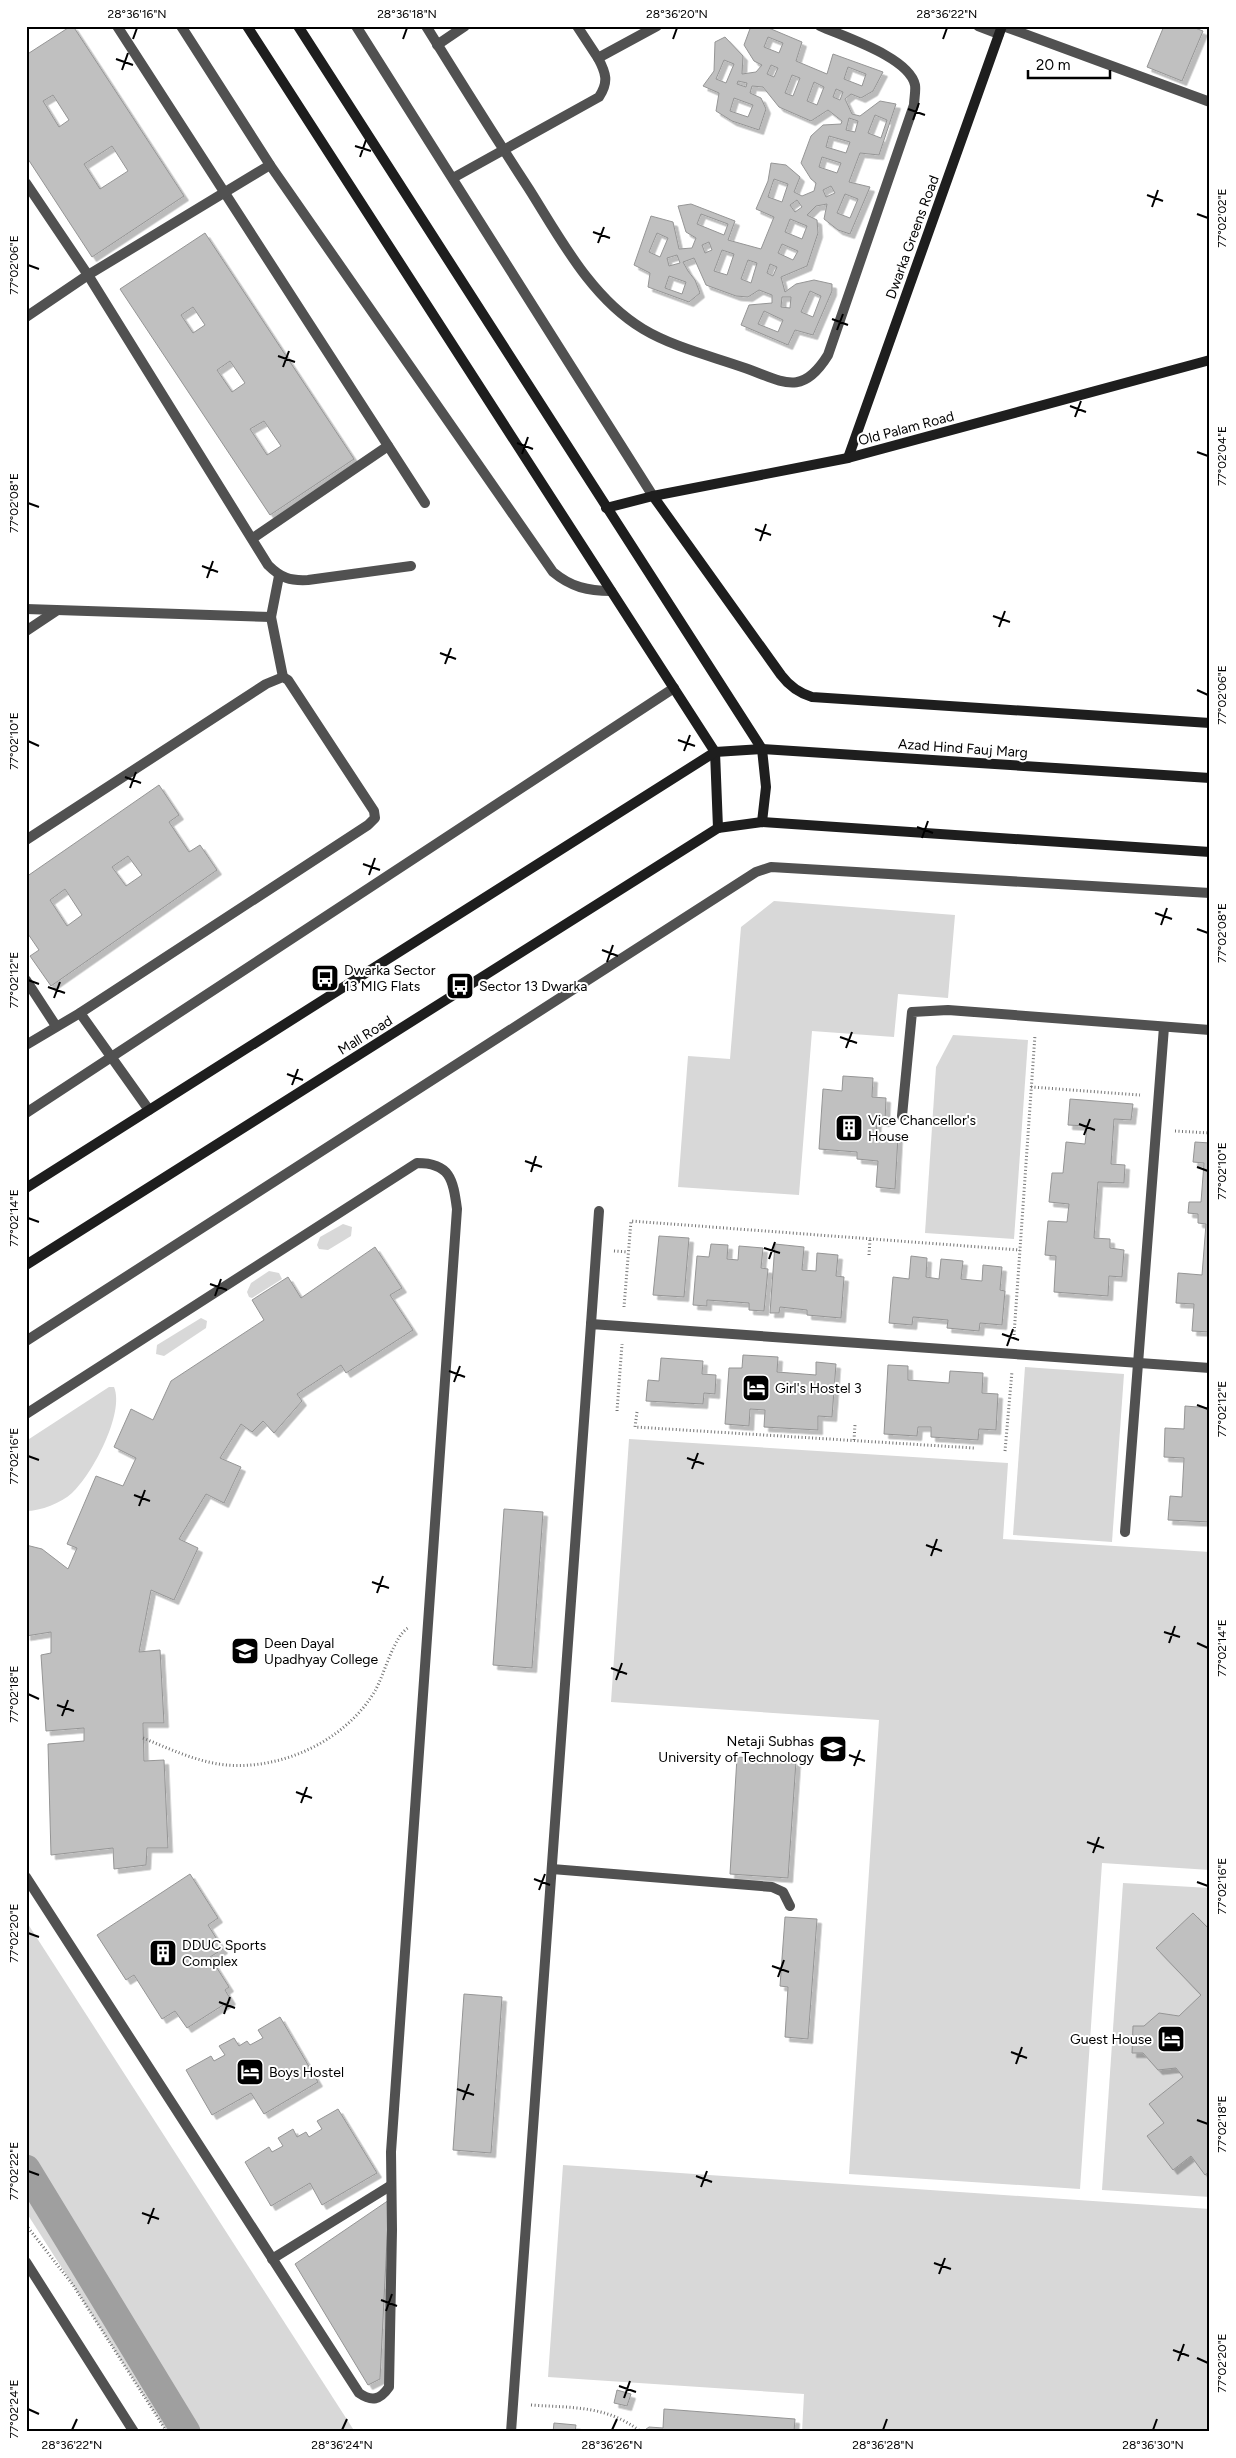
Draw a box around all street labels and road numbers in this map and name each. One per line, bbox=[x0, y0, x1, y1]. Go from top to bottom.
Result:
street label: Dwarka Greens Road bbox=[882, 173, 943, 301]
street label: Old Palam Road bbox=[856, 408, 956, 449]
street label: Azad Hind Fauj Marg bbox=[898, 735, 1028, 762]
street label: Mall Road bbox=[335, 1012, 396, 1059]

